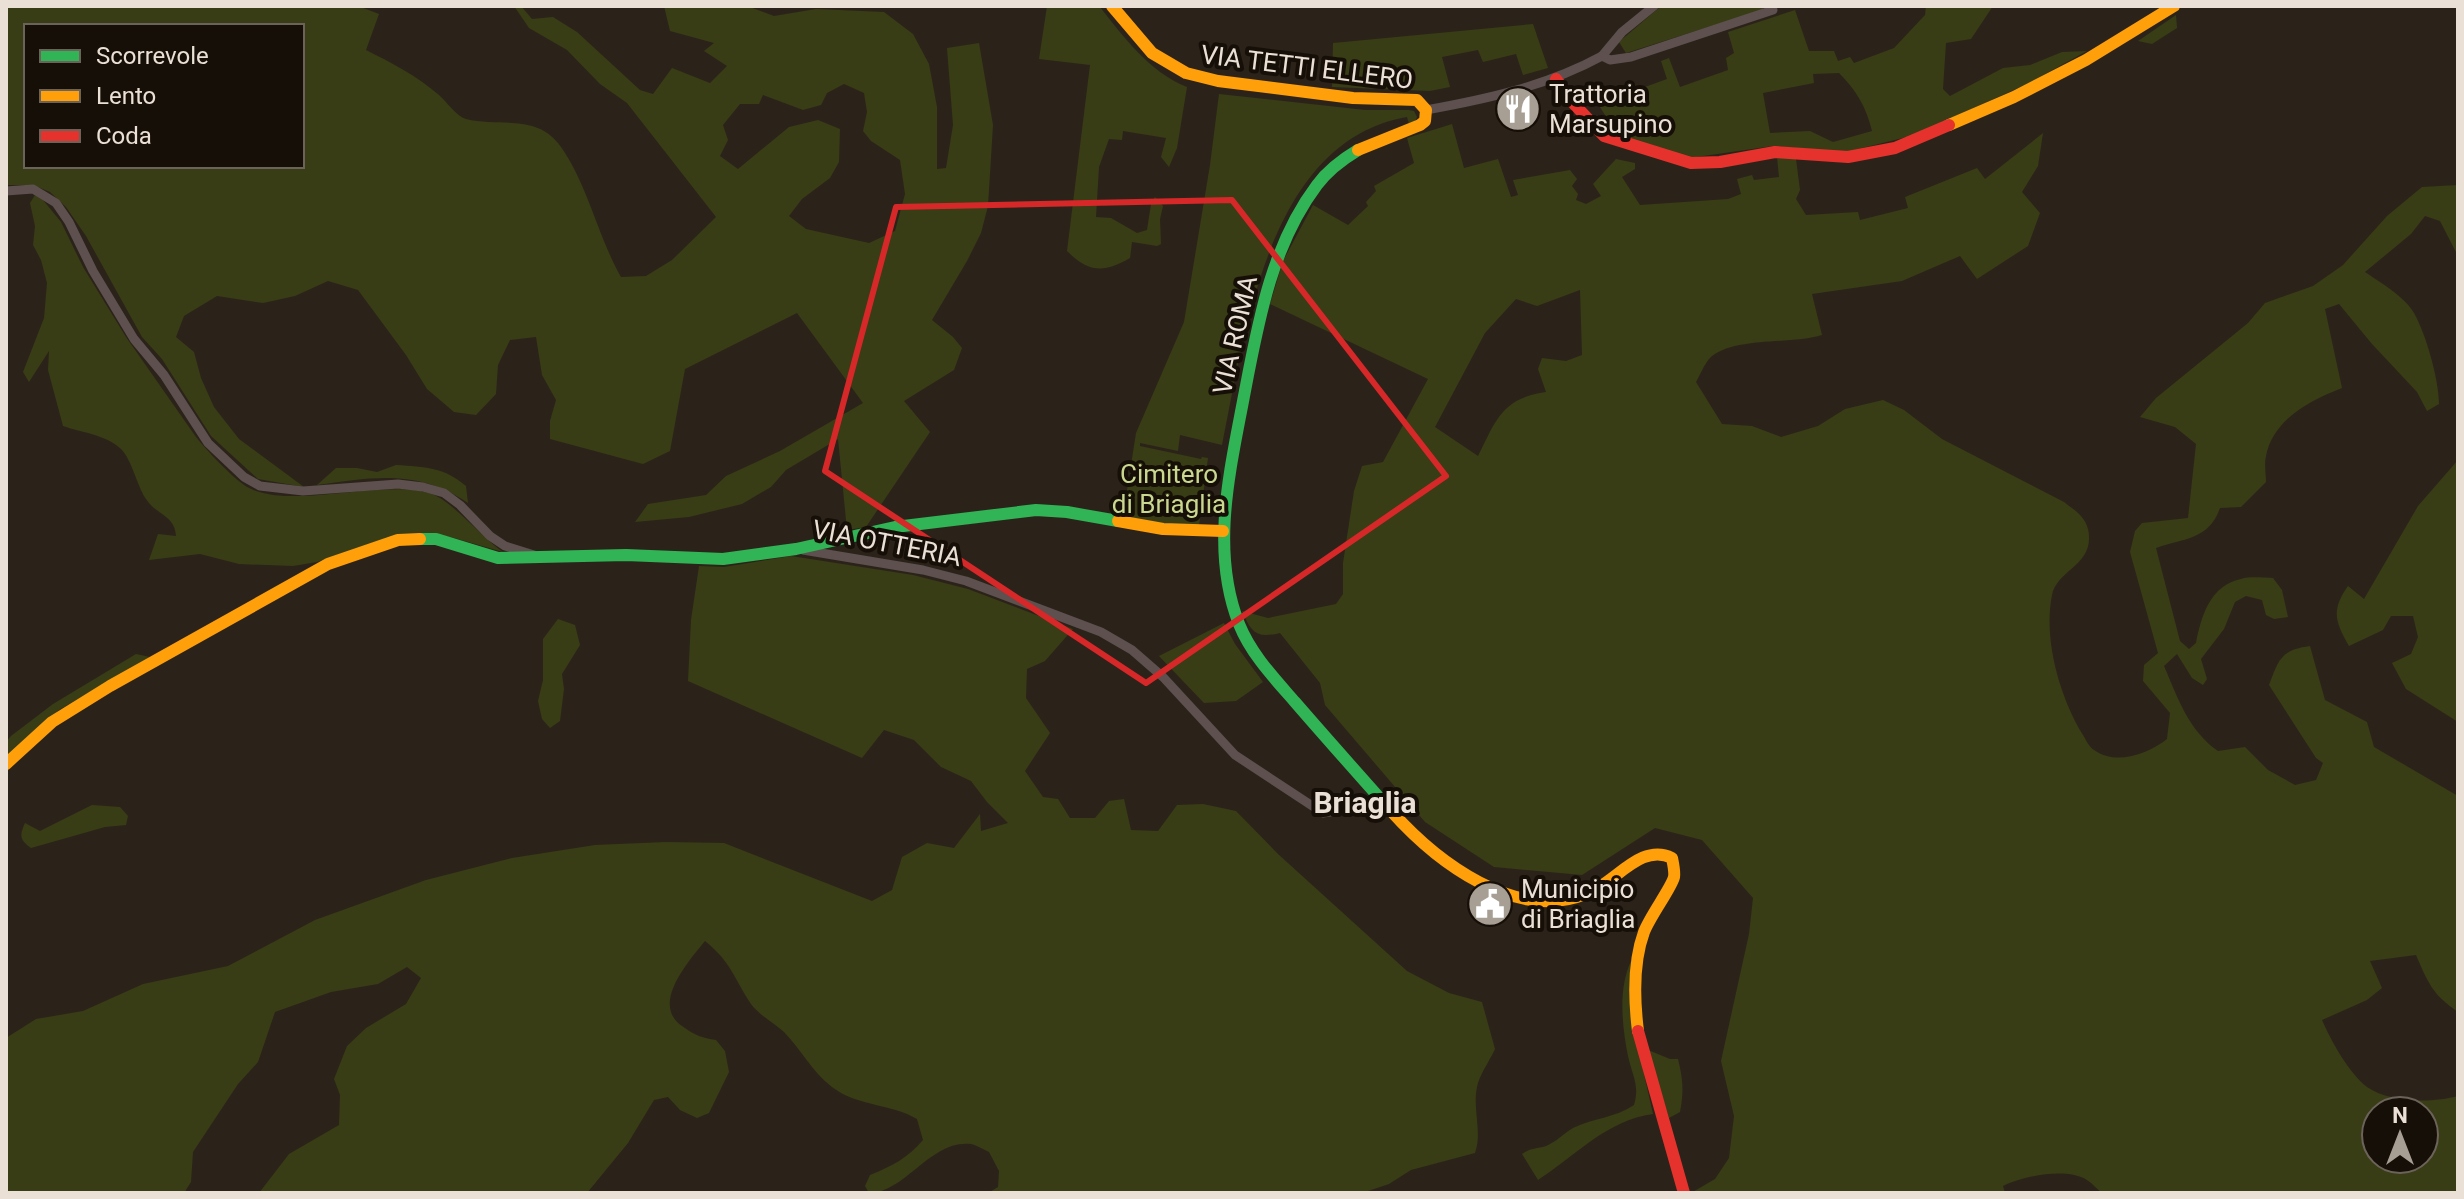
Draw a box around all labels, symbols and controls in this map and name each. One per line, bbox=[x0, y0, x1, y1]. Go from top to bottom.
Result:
legend bbox=[24, 24, 304, 168]
street label: VIA TETTI ELLERO bbox=[1199, 39, 1415, 95]
text: Scorrevole bbox=[96, 42, 209, 70]
place label: Trattoria Marsupino bbox=[1549, 79, 1673, 139]
text: Lento bbox=[96, 82, 156, 110]
restaurant icon: Trattoria Marsupino bbox=[1494, 85, 1542, 133]
text: Coda bbox=[96, 122, 152, 150]
street label: VIA ROMA bbox=[1207, 273, 1263, 397]
park label: Cimitero di Briaglia bbox=[1112, 459, 1226, 519]
street label: VIA OTTERIA bbox=[810, 514, 964, 572]
district label: Briaglia bbox=[1313, 785, 1417, 820]
place label: Municipio di Briaglia bbox=[1521, 874, 1635, 934]
public building icon: Municipio di Briaglia bbox=[1466, 880, 1514, 928]
north arrow bbox=[2360, 1095, 2440, 1175]
text: N bbox=[2392, 1103, 2408, 1128]

